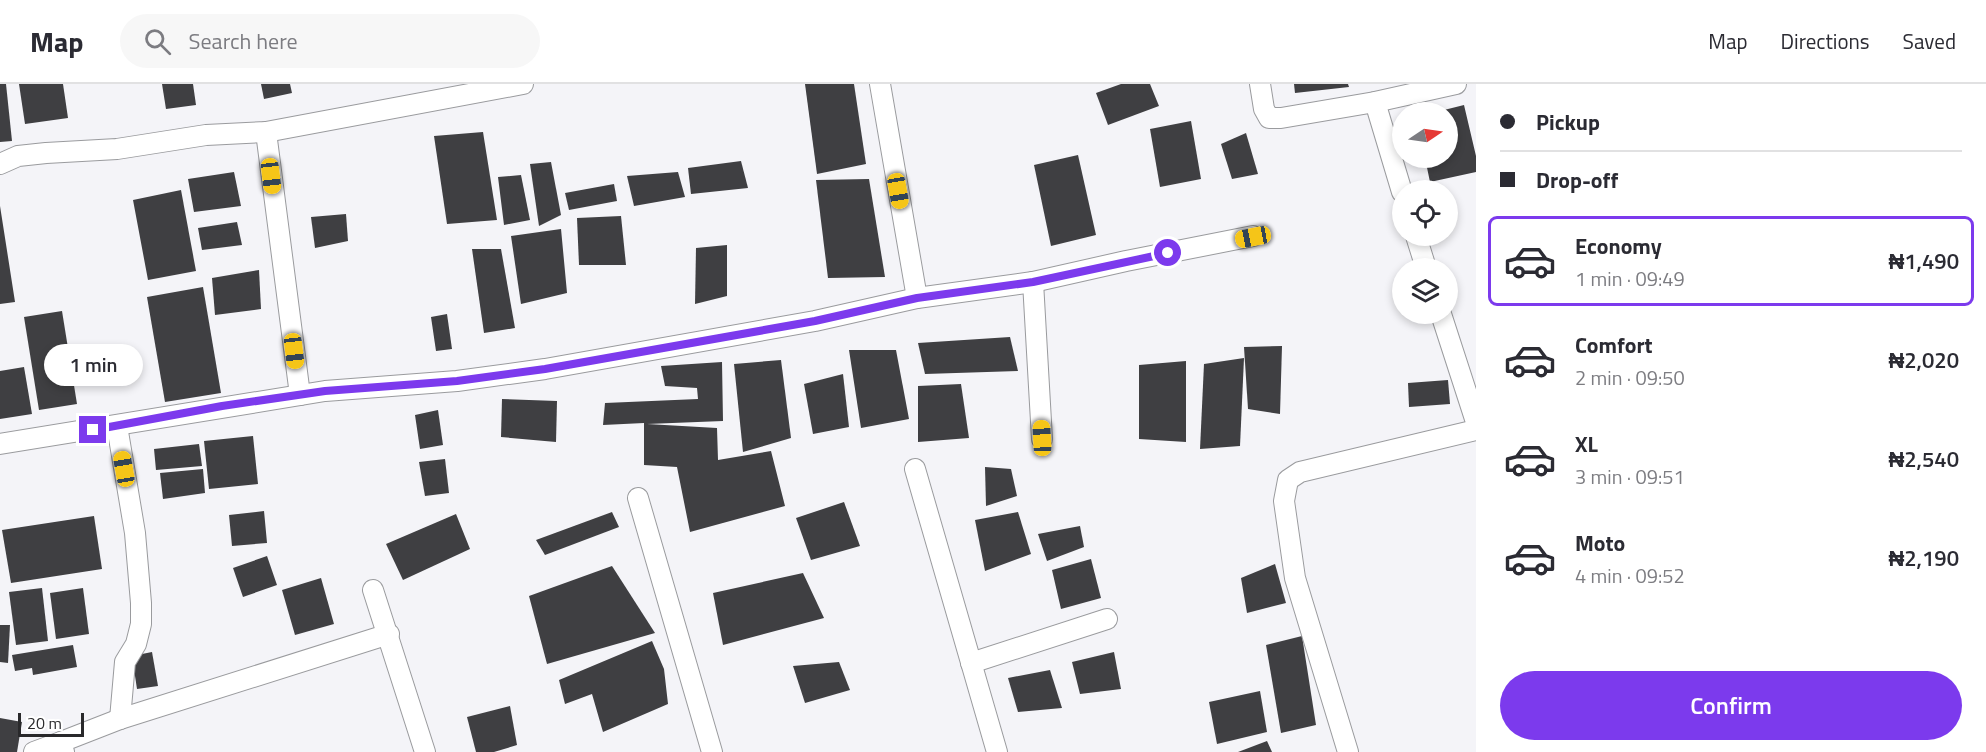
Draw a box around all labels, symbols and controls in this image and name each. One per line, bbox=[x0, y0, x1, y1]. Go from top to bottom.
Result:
search box bbox=[120, 14, 540, 68]
text: Map bbox=[30, 20, 84, 63]
text: Search here bbox=[189, 24, 298, 58]
icon: search bbox=[141, 25, 174, 58]
text: Map bbox=[1708, 25, 1748, 57]
text: Directions bbox=[1781, 25, 1870, 57]
text: Saved bbox=[1903, 25, 1956, 57]
north arrow bbox=[1392, 102, 1458, 168]
map controls bbox=[1392, 102, 1458, 324]
text: Pickup bbox=[1536, 105, 1600, 139]
car bbox=[260, 157, 282, 195]
text: Drop-off bbox=[1536, 163, 1618, 197]
car bbox=[886, 172, 910, 210]
button: locate bbox=[1392, 180, 1458, 246]
car bbox=[1234, 225, 1272, 249]
text: Economy bbox=[1575, 229, 1662, 263]
icon: car bbox=[1503, 234, 1557, 288]
route start bbox=[1154, 239, 1181, 266]
text: ₦1,490 bbox=[1888, 244, 1959, 278]
button: layers bbox=[1392, 258, 1458, 324]
text: 1 min · 09:49 bbox=[1575, 263, 1685, 294]
text: Comfort bbox=[1575, 328, 1653, 362]
car bbox=[283, 332, 305, 370]
icon: car bbox=[1503, 333, 1557, 387]
callout: 1 min bbox=[44, 343, 142, 385]
text: ₦2,020 bbox=[1888, 343, 1959, 377]
text: 1 min bbox=[69, 349, 118, 380]
text: 2 min · 09:50 bbox=[1575, 362, 1685, 393]
route end bbox=[79, 416, 106, 443]
car bbox=[1032, 420, 1052, 456]
text: XL bbox=[1575, 427, 1598, 461]
icon: car bbox=[1503, 432, 1557, 486]
text: ₦2,540 bbox=[1888, 442, 1959, 476]
car bbox=[112, 450, 136, 488]
text: 3 min · 09:51 bbox=[1575, 461, 1685, 492]
text: Moto bbox=[1575, 526, 1625, 560]
icon: car bbox=[1503, 531, 1557, 585]
text: ₦2,190 bbox=[1888, 541, 1959, 575]
text: 4 min · 09:52 bbox=[1575, 560, 1685, 591]
button: Confirm bbox=[1500, 671, 1962, 740]
scale bar bbox=[18, 710, 84, 738]
text: 20 m bbox=[27, 711, 62, 735]

